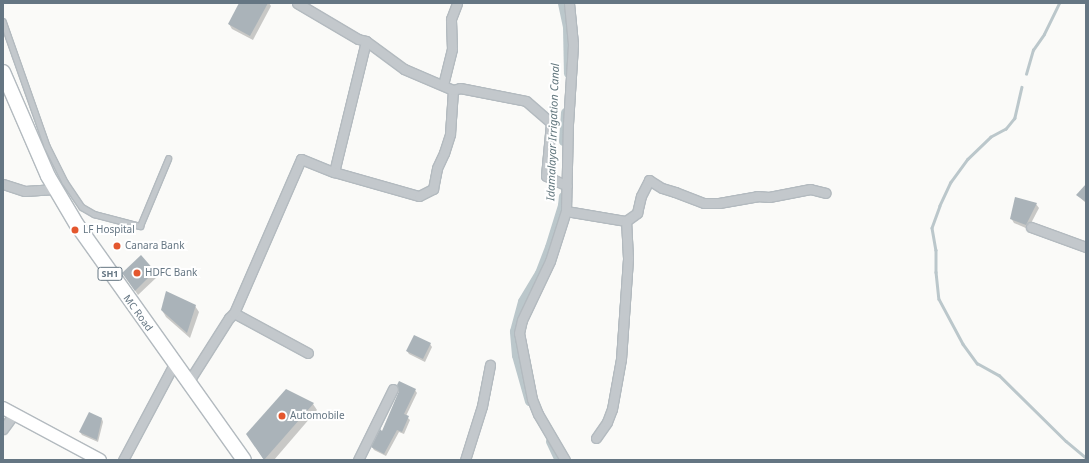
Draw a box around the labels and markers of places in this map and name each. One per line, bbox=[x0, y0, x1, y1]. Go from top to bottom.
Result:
place label: LF Hospital bbox=[83, 224, 135, 236]
marker: LF Hospital bbox=[70, 225, 80, 235]
place label: Canara Bank bbox=[125, 240, 184, 252]
marker: Canara Bank bbox=[112, 241, 122, 251]
place label: HDFC Bank bbox=[145, 267, 197, 279]
marker: HDFC Bank bbox=[132, 268, 142, 278]
place label: Automobile bbox=[290, 410, 345, 422]
marker: Automobile bbox=[277, 411, 287, 421]

